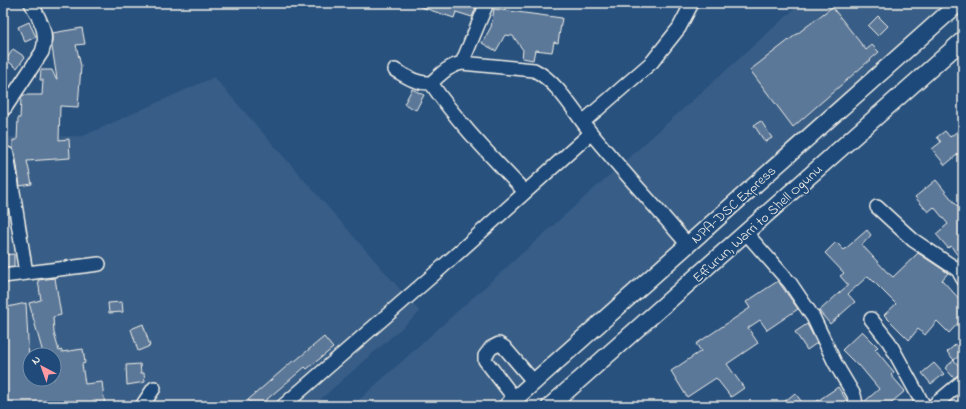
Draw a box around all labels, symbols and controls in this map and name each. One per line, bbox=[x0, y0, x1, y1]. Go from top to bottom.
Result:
street label: Effurun, Warri to Shell Ogunu bbox=[688, 160, 828, 289]
street label: NPA-DSC Express bbox=[687, 161, 781, 249]
north arrow bbox=[22, 347, 62, 387]
text: N bbox=[28, 352, 44, 369]

